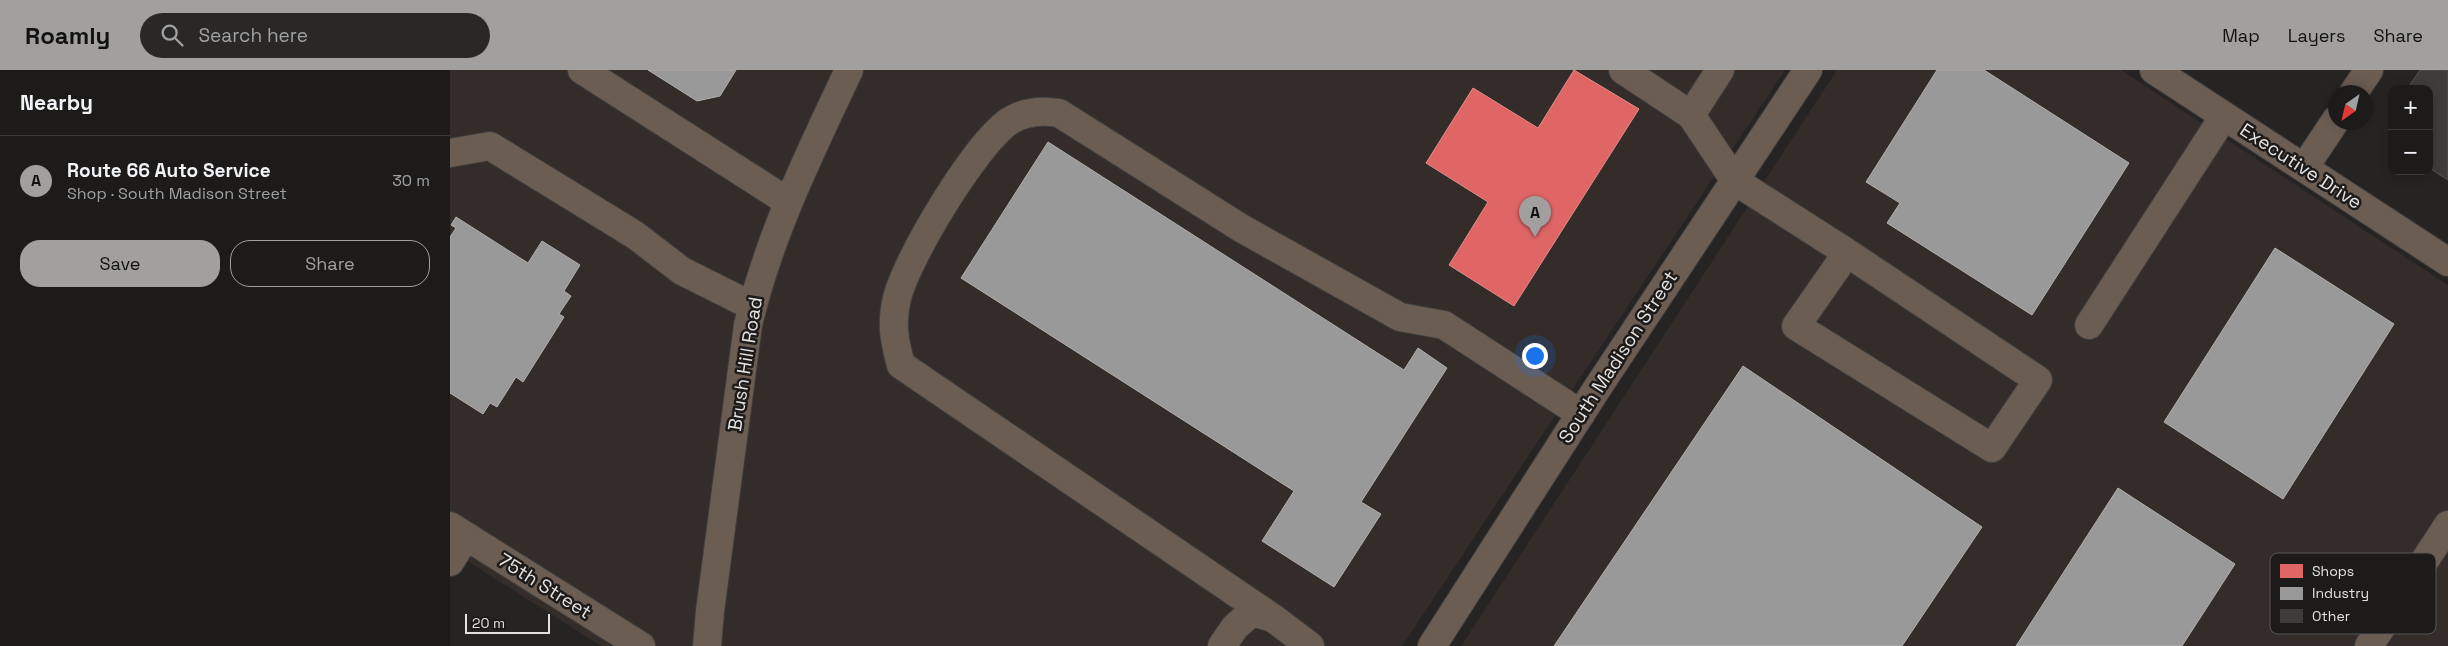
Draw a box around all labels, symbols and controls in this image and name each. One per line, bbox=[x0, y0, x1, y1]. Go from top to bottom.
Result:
search box bbox=[140, 13, 490, 58]
text: Roamly bbox=[25, 20, 110, 51]
icon: search bbox=[158, 21, 186, 49]
text: Search here bbox=[198, 23, 308, 48]
text: Map bbox=[2222, 24, 2260, 47]
text: Layers bbox=[2288, 24, 2345, 47]
text: Share bbox=[2373, 24, 2423, 47]
north arrow bbox=[2328, 85, 2373, 130]
map controls bbox=[2388, 85, 2433, 175]
button: + bbox=[2388, 85, 2433, 130]
text: Nearby bbox=[20, 89, 93, 116]
street label: Executive Drive bbox=[2235, 117, 2367, 215]
button: − bbox=[2388, 130, 2433, 175]
text: Route 66 Auto Service bbox=[67, 158, 271, 183]
text: A bbox=[31, 170, 41, 191]
text: 30 m bbox=[392, 170, 430, 191]
text: Shop · South Madison Street bbox=[67, 183, 287, 204]
pin: A bbox=[1519, 196, 1551, 237]
button: Save bbox=[20, 240, 220, 287]
button: Share bbox=[230, 240, 430, 287]
street label: South Madison Street bbox=[1553, 266, 1683, 448]
street label: Brush Hill Road bbox=[722, 295, 768, 433]
your location bbox=[1522, 343, 1548, 369]
street label: 75th Street bbox=[494, 547, 596, 625]
legend bbox=[2270, 553, 2436, 634]
text: Shops bbox=[2312, 562, 2354, 580]
text: Industry bbox=[2312, 584, 2369, 602]
text: Other bbox=[2312, 607, 2350, 625]
scale bar bbox=[465, 611, 550, 634]
text: 20 m bbox=[472, 614, 505, 632]

